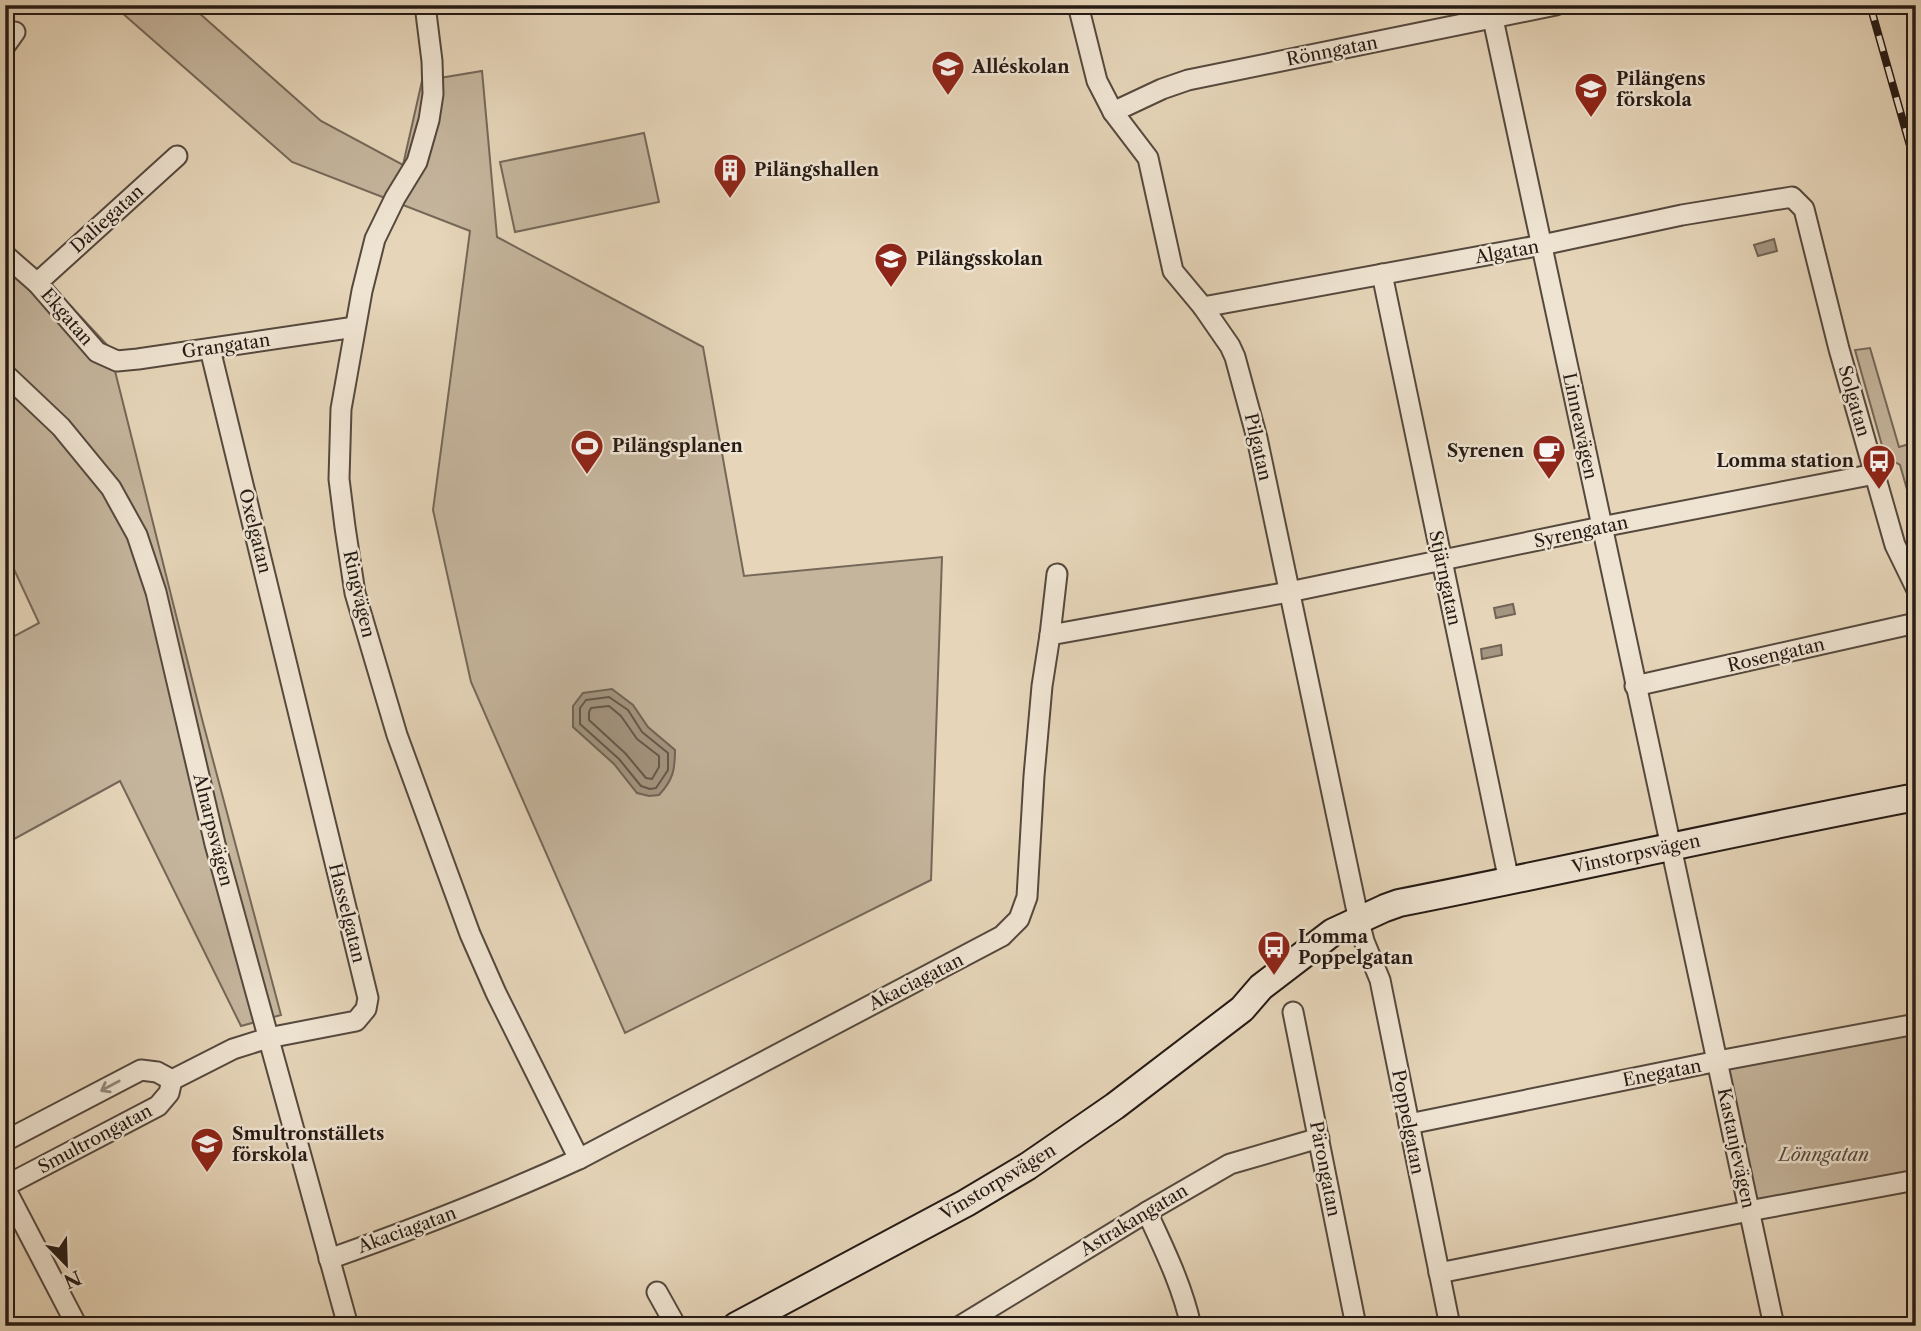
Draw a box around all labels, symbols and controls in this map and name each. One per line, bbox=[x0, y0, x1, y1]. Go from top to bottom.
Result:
street label: Rönngatan bbox=[1284, 31, 1380, 71]
school or university icon: Alléskolan bbox=[929, 48, 967, 97]
place label: Alléskolan bbox=[971, 56, 1070, 78]
place label: Pilängens förskola bbox=[1616, 68, 1706, 111]
school or university icon: Pilängens förskola bbox=[1572, 70, 1610, 119]
building icon: Pilängshallen bbox=[711, 151, 749, 200]
place label: Pilängshallen bbox=[754, 159, 880, 181]
street label: Daliegatan bbox=[66, 180, 148, 258]
street label: Algatan bbox=[1472, 236, 1541, 269]
school or university icon: Pilängsskolan bbox=[872, 240, 910, 289]
place label: Pilängsskolan bbox=[916, 248, 1044, 270]
street label: Ekgatan bbox=[36, 284, 98, 350]
street label: Grangatan bbox=[180, 329, 272, 363]
street label: Solgatan bbox=[1833, 363, 1875, 439]
street label: Linneavägen bbox=[1558, 371, 1602, 481]
street label: Pilgatan bbox=[1240, 411, 1276, 483]
sports icon: Pilängsplanen bbox=[568, 427, 606, 476]
cafe icon: Syrenen bbox=[1530, 432, 1568, 481]
place label: Pilängsplanen bbox=[612, 435, 743, 457]
place label: Syrenen bbox=[1447, 440, 1525, 462]
bus stop icon: Lomma station bbox=[1860, 442, 1898, 491]
place label: Lomma station bbox=[1716, 450, 1855, 472]
street label: Oxelgatan bbox=[234, 486, 276, 576]
street label: Syrengatan bbox=[1532, 511, 1630, 553]
street label: Stjärngatan bbox=[1424, 528, 1466, 628]
street label: Ringvägen bbox=[338, 548, 380, 640]
street label: Rosengatan bbox=[1725, 633, 1827, 677]
street label: Alnarpsvägen bbox=[188, 770, 238, 889]
street label: Vinstorpsvägen bbox=[1569, 830, 1702, 879]
street label: Hasselgatan bbox=[324, 861, 370, 965]
place label: Lomma Poppelgatan bbox=[1298, 926, 1414, 969]
bus stop icon: Lomma Poppelgatan bbox=[1255, 928, 1293, 977]
street label: Akaciagatan bbox=[864, 949, 967, 1016]
street label: Enegatan bbox=[1621, 1055, 1703, 1091]
street label: Poppelgatan bbox=[1387, 1068, 1429, 1176]
one-way arrow bbox=[100, 1080, 121, 1093]
street label: Kastanjevägen bbox=[1712, 1086, 1760, 1210]
street label: Smultrongatan bbox=[34, 1100, 156, 1178]
street label: Pärongatan bbox=[1305, 1119, 1345, 1219]
place label: Smultronställets förskola bbox=[232, 1123, 384, 1166]
school or university icon: Smultronställets förskola bbox=[188, 1125, 226, 1174]
street label: Vinstorpsvägen bbox=[935, 1139, 1060, 1226]
park label: Lönngatan bbox=[1777, 1144, 1869, 1166]
street label: Astrakangatan bbox=[1075, 1179, 1192, 1261]
street label: Akaciagatan bbox=[354, 1202, 459, 1258]
north arrow bbox=[32, 1230, 102, 1300]
text: N bbox=[60, 1265, 85, 1293]

